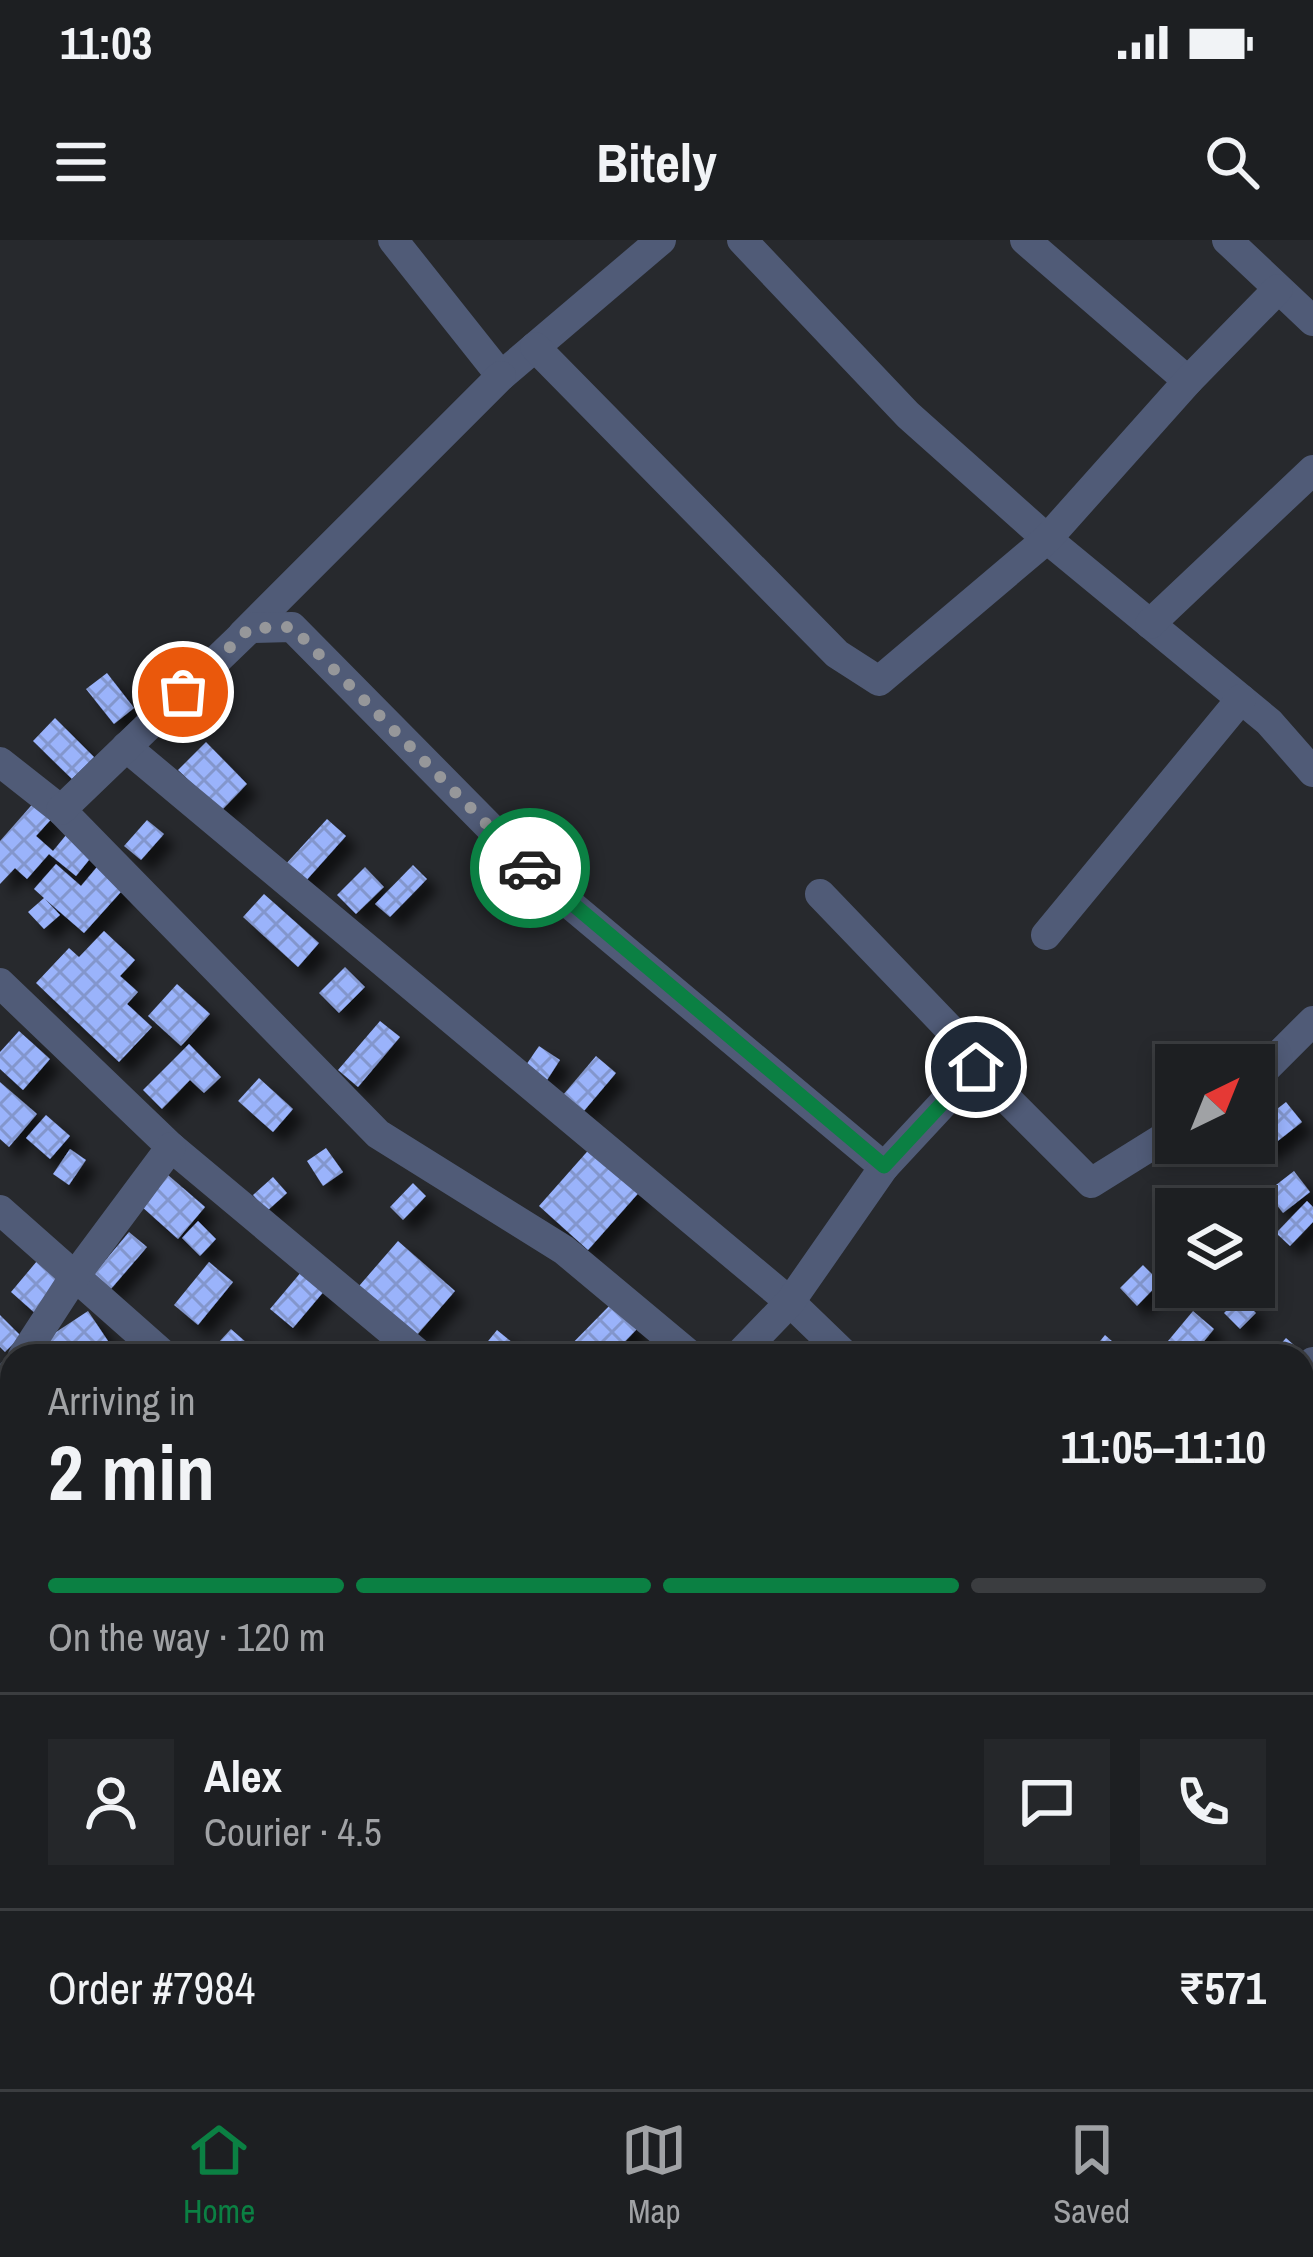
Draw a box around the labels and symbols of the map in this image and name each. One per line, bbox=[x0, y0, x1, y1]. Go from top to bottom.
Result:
pin bbox=[132, 641, 234, 743]
courier bbox=[470, 808, 590, 928]
pin bbox=[925, 1016, 1027, 1118]
north arrow bbox=[1155, 1044, 1275, 1164]

